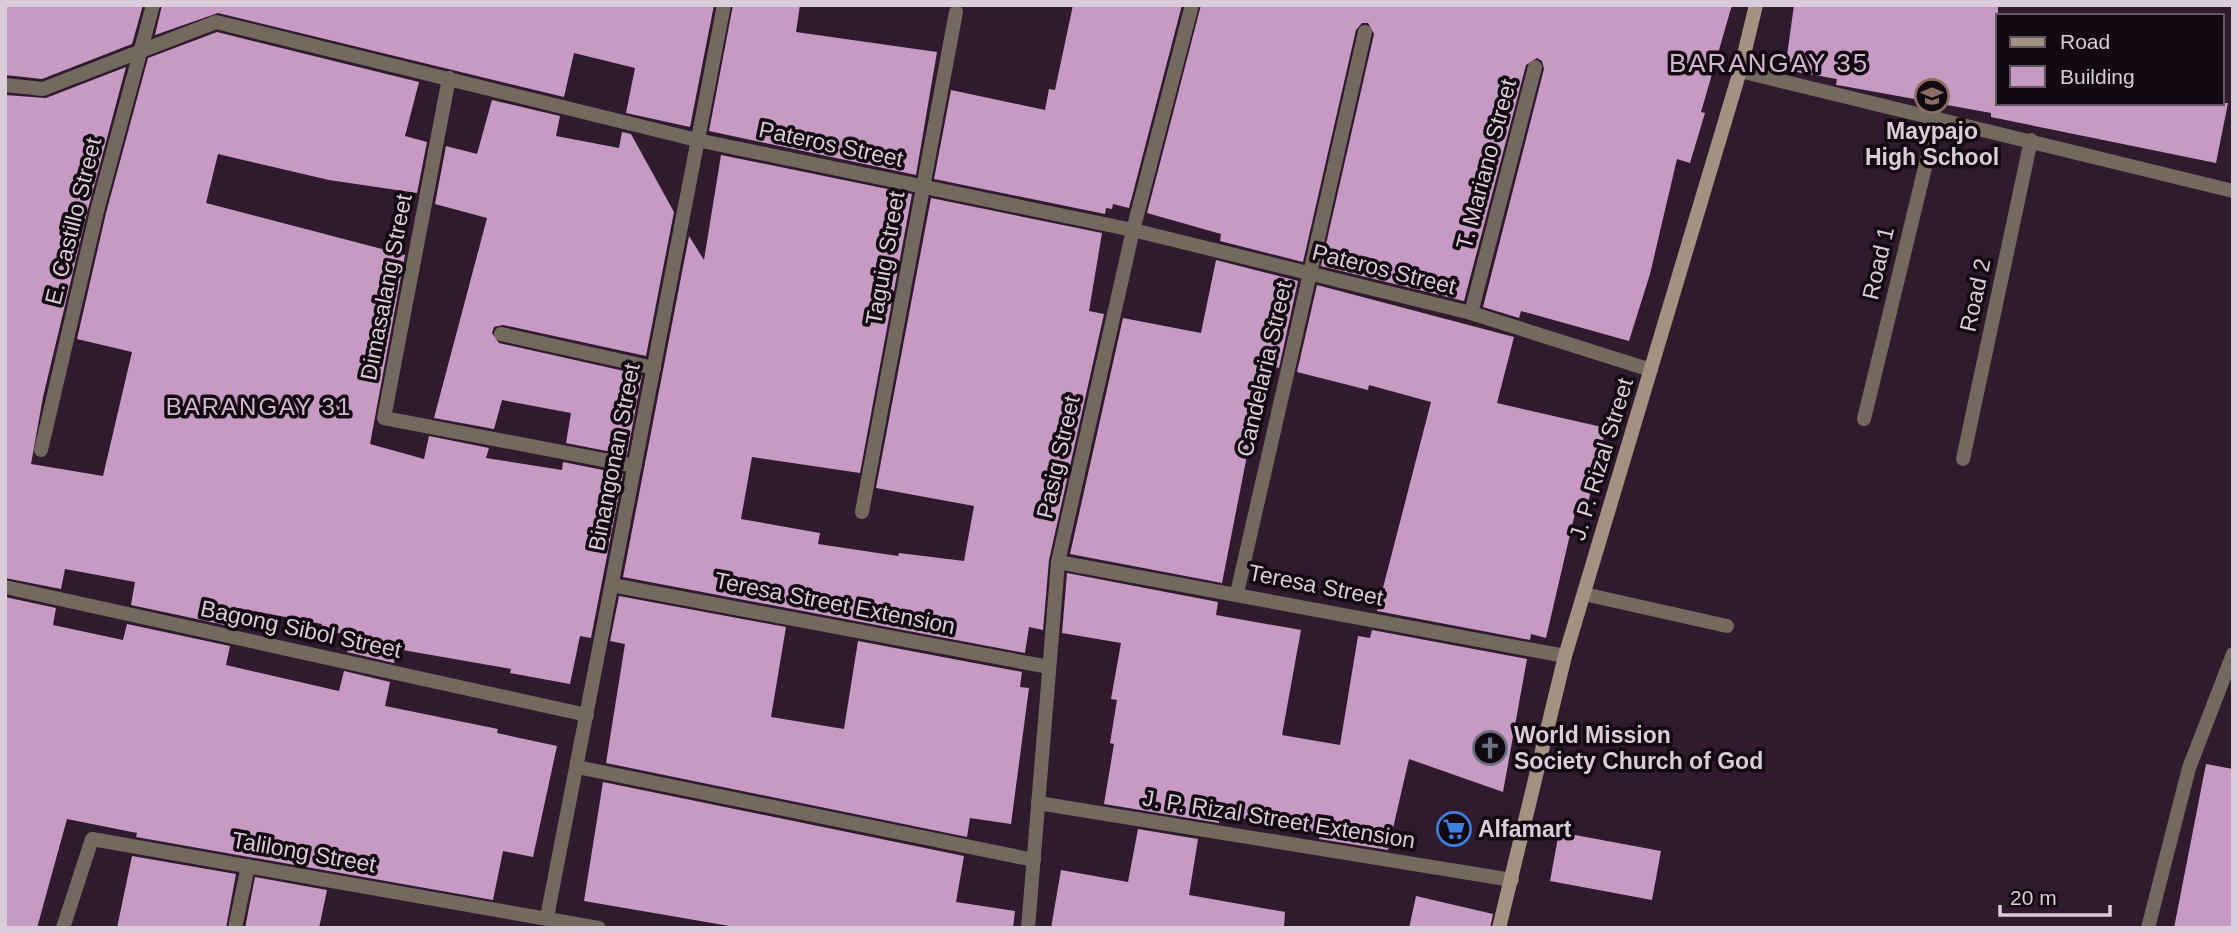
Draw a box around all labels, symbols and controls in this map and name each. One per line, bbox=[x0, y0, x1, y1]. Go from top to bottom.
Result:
legend bbox=[1996, 14, 2224, 105]
text: Road bbox=[2060, 30, 2110, 53]
district label: BARANGAY 35 bbox=[1669, 48, 1869, 78]
text: Building bbox=[2060, 65, 2135, 88]
street label: T. Mariano Street bbox=[1451, 75, 1521, 252]
school or university icon: Maypajo High School bbox=[1913, 77, 1951, 115]
street label: Pateros Street bbox=[756, 116, 906, 172]
place label: Maypajo High School bbox=[1865, 118, 1999, 170]
street label: E. Castillo Street bbox=[40, 134, 106, 307]
street label: Taguig Street bbox=[860, 188, 910, 327]
street label: Dimasalang Street bbox=[355, 191, 417, 382]
street label: Road 1 bbox=[1857, 224, 1899, 302]
street label: Pateros Street bbox=[1310, 239, 1459, 300]
street label: Road 2 bbox=[1955, 256, 1995, 334]
street label: Candelaria Street bbox=[1231, 278, 1297, 459]
street label: Binangonan Street bbox=[583, 360, 645, 553]
street label: J. P. Rizal Street bbox=[1564, 374, 1638, 543]
street label: Pasig Street bbox=[1031, 392, 1085, 521]
district label: BARANGAY 31 bbox=[166, 393, 352, 420]
street label: Teresa Street bbox=[1246, 559, 1386, 611]
street label: Teresa Street Extension bbox=[713, 567, 957, 639]
street label: Bagong Sibol Street bbox=[198, 595, 404, 663]
place label: World Mission Society Church of God bbox=[1514, 722, 1763, 774]
church icon: World Mission Society Church of God bbox=[1471, 729, 1509, 767]
street label: J. P. Rizal Street Extension bbox=[1141, 785, 1417, 853]
supermarket icon: Alfamart bbox=[1435, 810, 1473, 848]
place label: Alfamart bbox=[1478, 816, 1572, 842]
street label: Talilong Street bbox=[230, 827, 379, 878]
scale bar bbox=[2000, 874, 2110, 918]
text: 20 m bbox=[2010, 886, 2057, 909]

